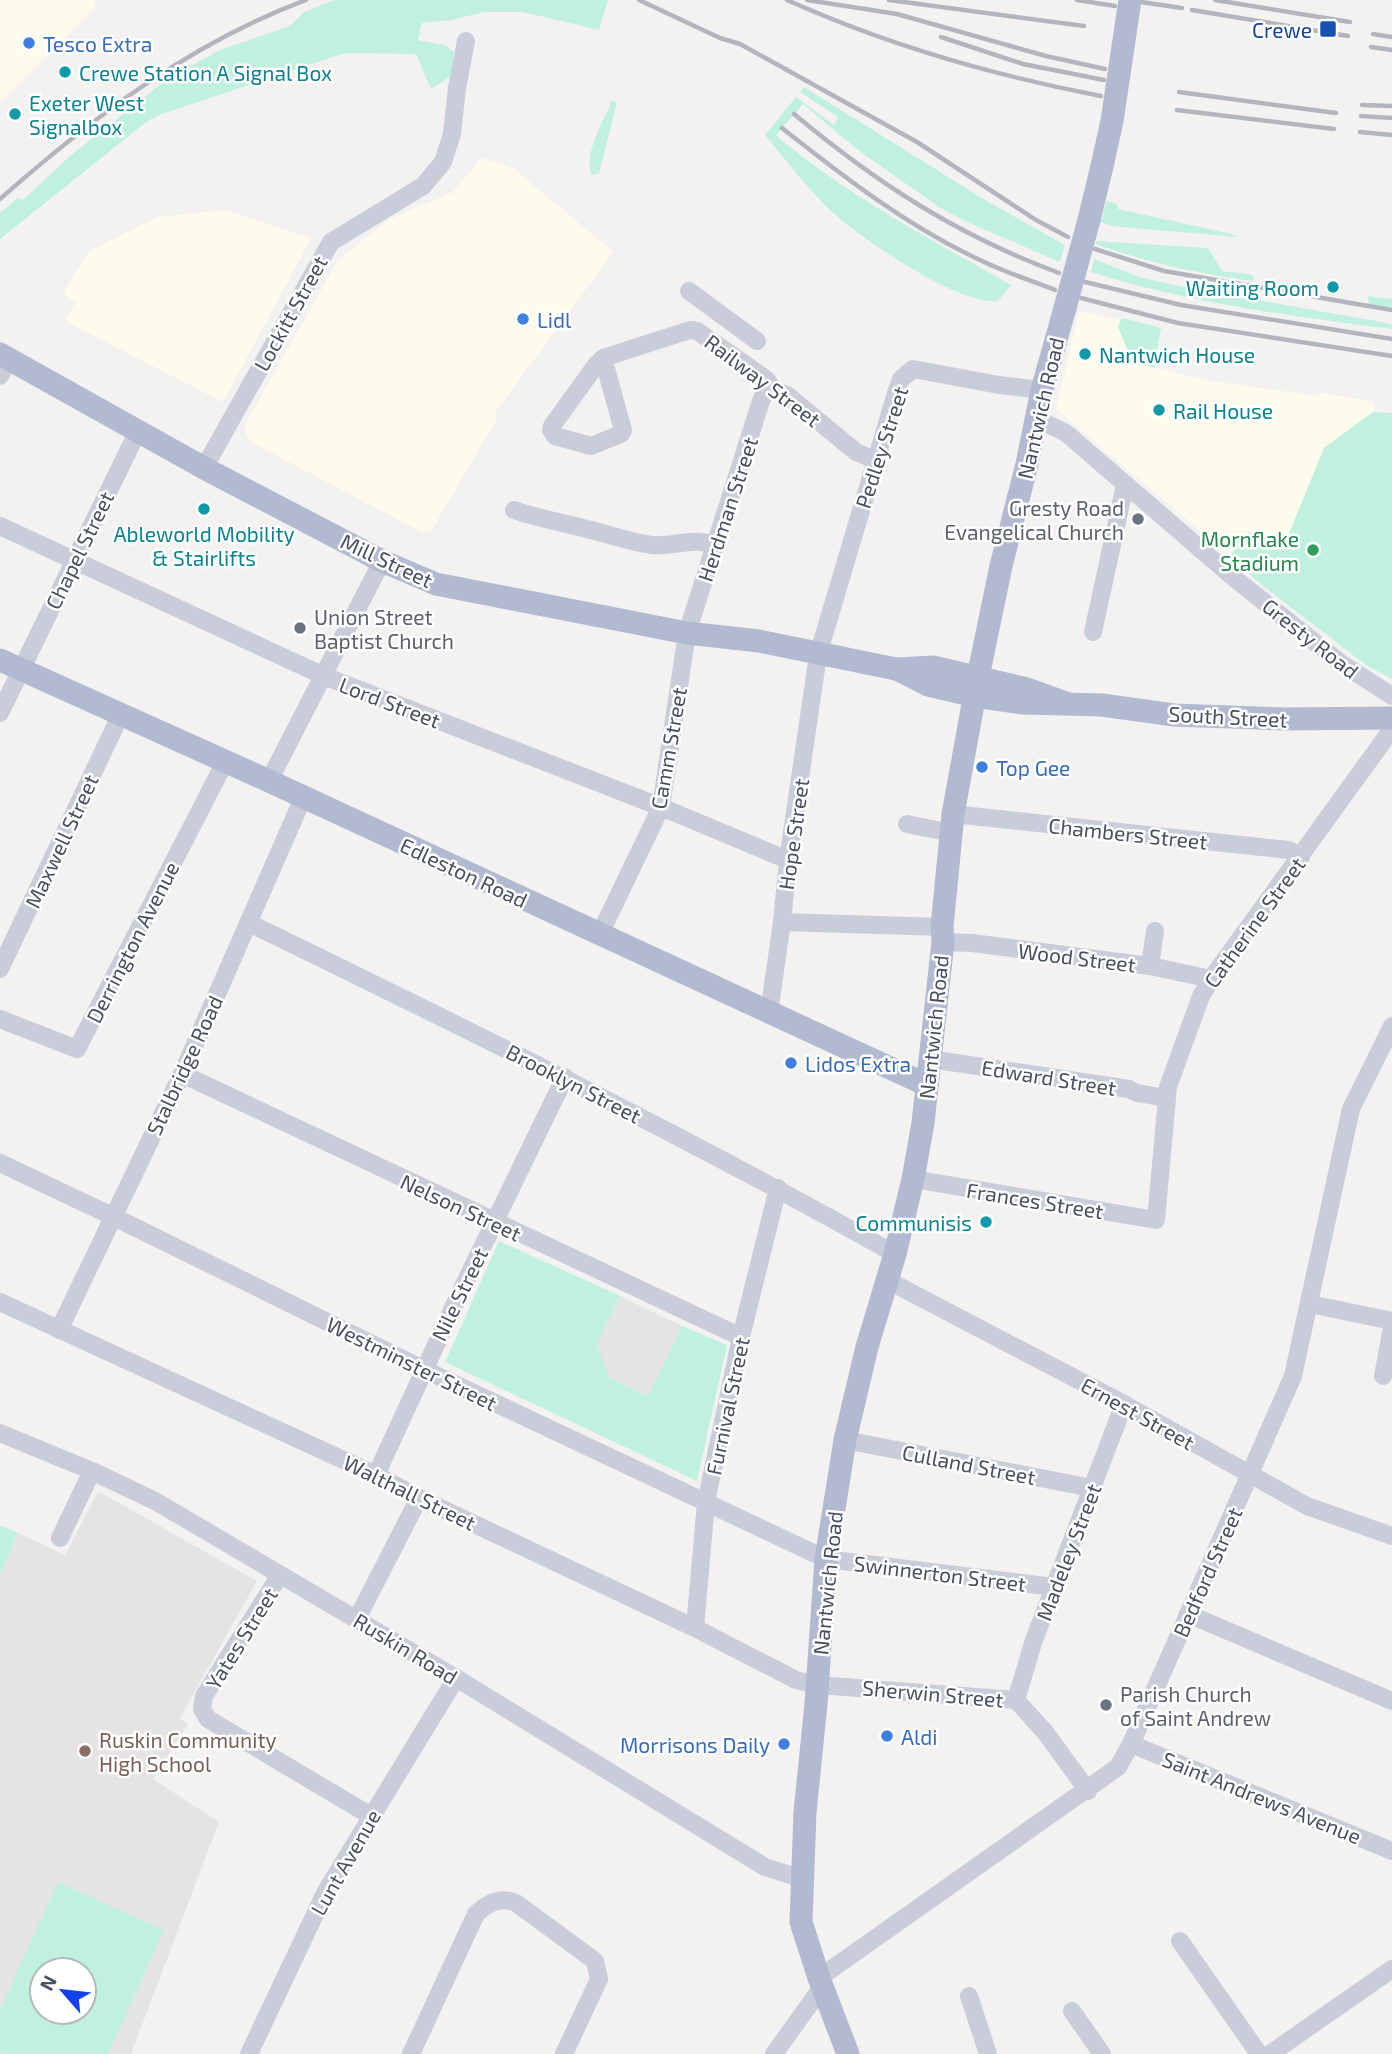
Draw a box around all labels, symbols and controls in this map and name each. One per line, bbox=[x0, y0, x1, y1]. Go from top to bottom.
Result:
place label: Crewe bbox=[1252, 17, 1312, 42]
marker: Crewe bbox=[1318, 19, 1338, 39]
place label: Tesco Extra bbox=[43, 31, 152, 56]
marker: Tesco Extra bbox=[21, 35, 37, 51]
place label: Crewe Station A Signal Box bbox=[79, 60, 332, 85]
marker: Crewe Station A Signal Box bbox=[57, 64, 73, 80]
place label: Exeter West Signalbox bbox=[29, 90, 144, 139]
marker: Exeter West Signalbox bbox=[7, 106, 23, 122]
street label: Lockitt Street bbox=[248, 251, 332, 375]
place label: Waiting Room bbox=[1186, 275, 1319, 300]
marker: Waiting Room bbox=[1325, 279, 1341, 295]
place label: Lidl bbox=[537, 307, 572, 332]
marker: Lidl bbox=[515, 311, 531, 327]
street label: Railway Street bbox=[700, 328, 826, 432]
street label: Nantwich Road bbox=[1012, 335, 1068, 481]
place label: Nantwich House bbox=[1099, 342, 1255, 367]
marker: Nantwich House bbox=[1077, 346, 1093, 362]
street label: Pedley Street bbox=[850, 383, 912, 511]
place label: Rail House bbox=[1173, 398, 1273, 423]
marker: Rail House bbox=[1151, 402, 1167, 418]
street label: Herdman Street bbox=[692, 433, 762, 585]
street label: Chapel Street bbox=[40, 487, 118, 613]
place label: Gresty Road Evangelical Church bbox=[944, 495, 1124, 544]
marker: Ableworld Mobility & Stairlifts bbox=[196, 501, 212, 517]
marker: Gresty Road Evangelical Church bbox=[1130, 511, 1146, 527]
place label: Ableworld Mobility & Stairlifts bbox=[113, 521, 295, 570]
place label: Mornflake Stadium bbox=[1201, 526, 1299, 575]
street label: Mill Street bbox=[337, 528, 437, 592]
marker: Mornflake Stadium bbox=[1305, 542, 1321, 558]
street label: Gresty Road bbox=[1258, 593, 1364, 683]
place label: Union Street Baptist Church bbox=[314, 604, 454, 653]
marker: Union Street Baptist Church bbox=[292, 620, 308, 636]
street label: Lord Street bbox=[336, 671, 444, 733]
street label: Camm Street bbox=[645, 685, 691, 811]
street label: South Street bbox=[1168, 700, 1288, 732]
place label: Top Gee bbox=[996, 755, 1070, 780]
marker: Top Gee bbox=[974, 759, 990, 775]
street label: Maxwell Street bbox=[19, 770, 103, 912]
street label: Hope Street bbox=[773, 777, 813, 891]
street label: Chambers Street bbox=[1047, 812, 1209, 854]
street label: Edleston Road bbox=[397, 832, 531, 912]
street label: Catherine Street bbox=[1198, 852, 1310, 992]
street label: Derrington Avenue bbox=[80, 857, 184, 1027]
street label: Wood Street bbox=[1017, 937, 1137, 977]
street label: Nantwich Road bbox=[913, 954, 953, 1100]
street label: Stalbridge Road bbox=[141, 991, 227, 1139]
street label: Brooklyn Street bbox=[502, 1038, 646, 1128]
place label: Lidos Extra bbox=[805, 1051, 911, 1076]
street label: Edward Street bbox=[980, 1054, 1118, 1100]
marker: Lidos Extra bbox=[783, 1055, 799, 1071]
street label: Nelson Street bbox=[397, 1168, 525, 1246]
street label: Frances Street bbox=[965, 1177, 1105, 1223]
place label: Communisis bbox=[855, 1210, 972, 1235]
marker: Communisis bbox=[978, 1214, 994, 1230]
street label: Nile Street bbox=[426, 1243, 492, 1345]
street label: Westminster Street bbox=[323, 1311, 501, 1415]
street label: Furnival Street bbox=[700, 1335, 754, 1477]
street label: Ernest Street bbox=[1077, 1372, 1199, 1454]
street label: Culland Street bbox=[900, 1439, 1038, 1489]
street label: Walthall Street bbox=[340, 1449, 480, 1535]
street label: Madeley Street bbox=[1030, 1480, 1106, 1624]
street label: Bedford Street bbox=[1167, 1503, 1247, 1641]
street label: Nantwich Road bbox=[807, 1510, 847, 1656]
street label: Swinnerton Street bbox=[852, 1550, 1028, 1596]
street label: Yates Street bbox=[200, 1582, 282, 1694]
street label: Ruskin Road bbox=[350, 1607, 462, 1689]
street label: Sherwin Street bbox=[861, 1674, 1005, 1712]
place label: Parish Church of Saint Andrew bbox=[1120, 1681, 1271, 1730]
marker: Parish Church of Saint Andrew bbox=[1098, 1697, 1114, 1713]
place label: Aldi bbox=[901, 1724, 938, 1749]
place label: Ruskin Community High School bbox=[99, 1727, 277, 1776]
marker: Aldi bbox=[879, 1728, 895, 1744]
place label: Morrisons Daily bbox=[620, 1732, 770, 1757]
marker: Morrisons Daily bbox=[776, 1736, 792, 1752]
marker: Ruskin Community High School bbox=[77, 1743, 93, 1759]
street label: Saint Andrews Avenue bbox=[1159, 1746, 1365, 1848]
street label: Lunt Avenue bbox=[305, 1805, 385, 1919]
north arrow bbox=[28, 1956, 98, 2026]
text: N bbox=[34, 1971, 61, 1994]

